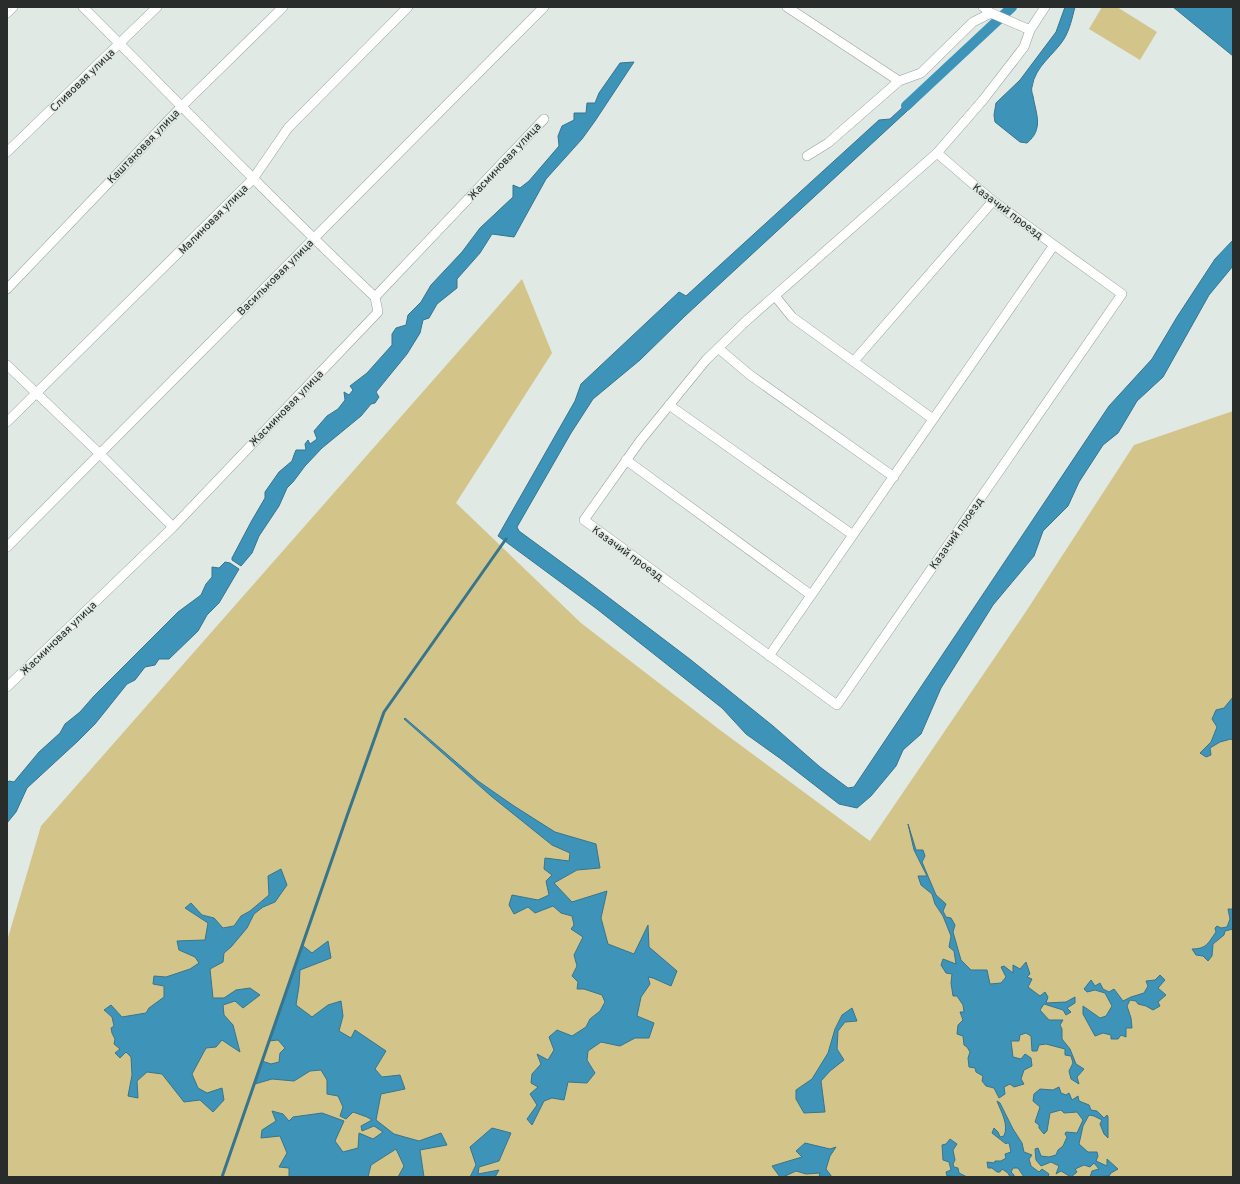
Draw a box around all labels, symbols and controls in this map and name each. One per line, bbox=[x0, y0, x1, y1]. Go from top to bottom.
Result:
street label: Сливовая улица bbox=[47, 46, 118, 115]
street label: Каштановая улица bbox=[105, 106, 183, 187]
street label: Жасминовая улица bbox=[465, 120, 544, 203]
street label: Казачий проезд bbox=[969, 181, 1046, 243]
street label: Малиновая улица bbox=[176, 182, 252, 258]
street label: Васильковая улица bbox=[234, 236, 317, 319]
street label: Жасминовая улица bbox=[247, 367, 327, 450]
street label: Казачий проезд bbox=[927, 495, 987, 572]
street label: Казачий проезд bbox=[589, 523, 666, 584]
street label: Жасминовая улица bbox=[18, 598, 100, 679]

